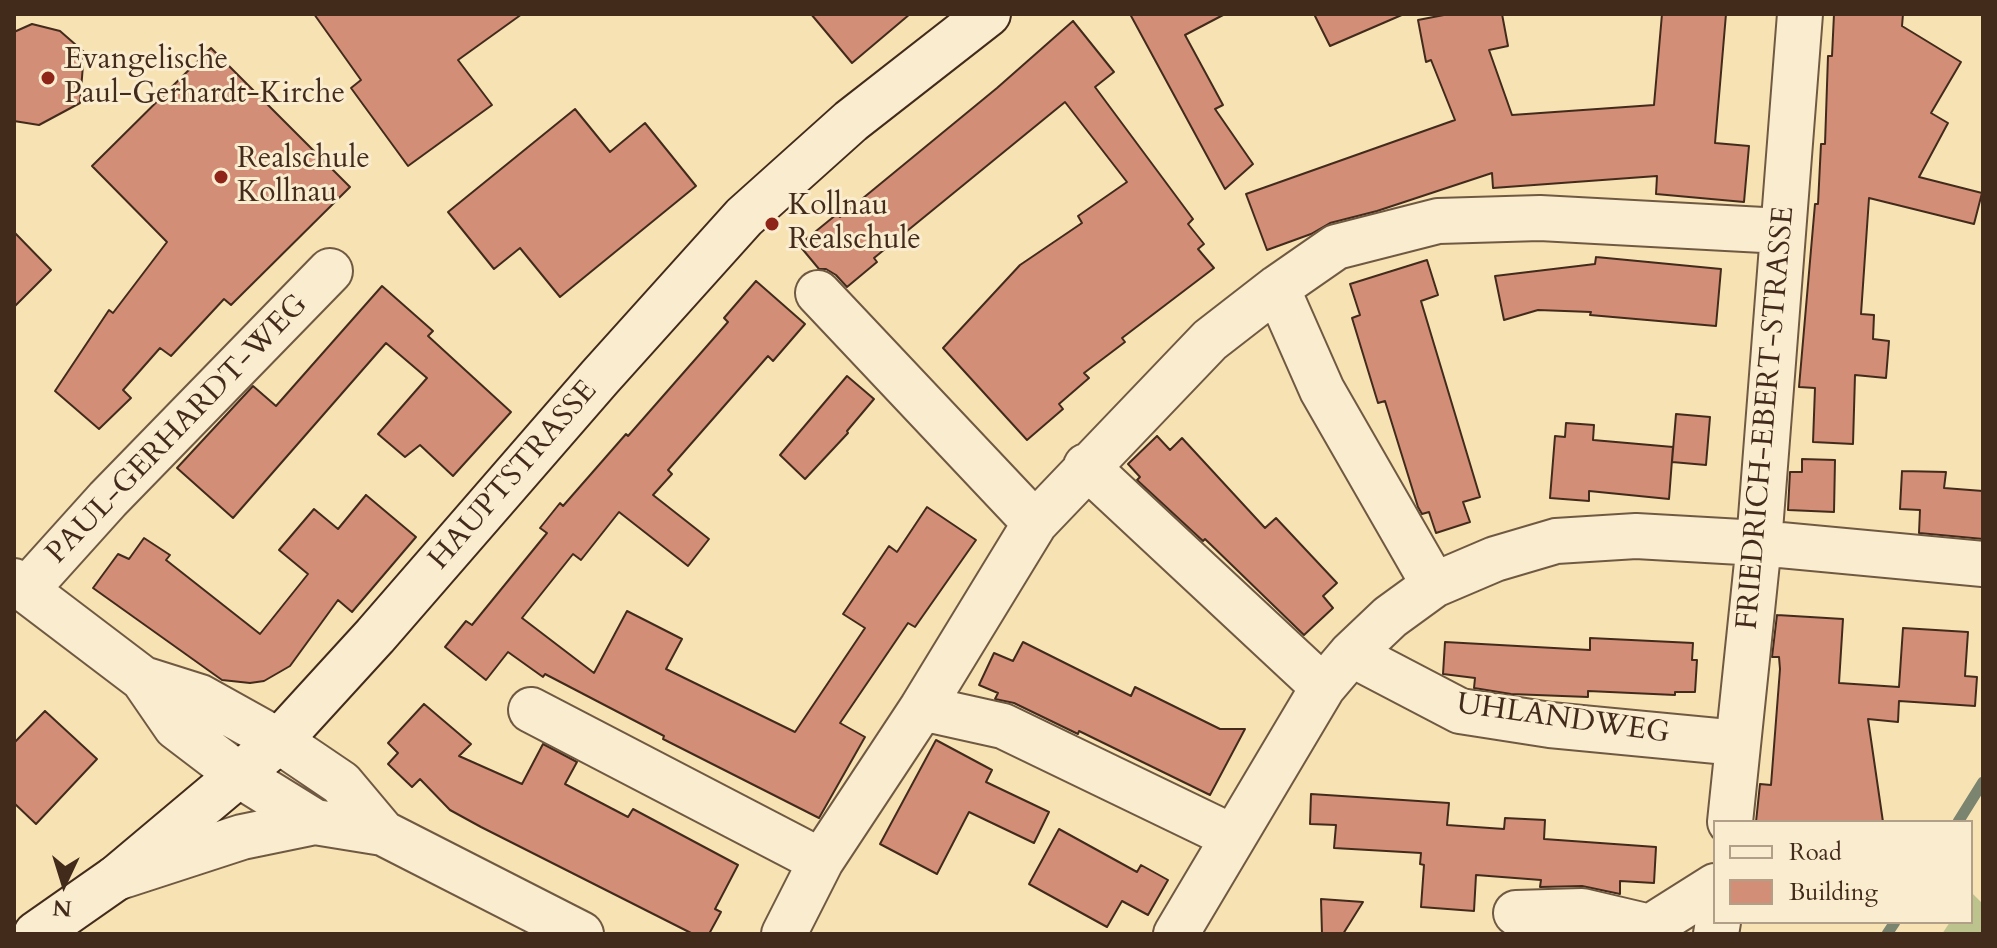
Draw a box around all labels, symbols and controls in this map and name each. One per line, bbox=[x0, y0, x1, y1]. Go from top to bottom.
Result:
place label: Evangelische Paul-Gerhardt-Kirche bbox=[64, 43, 345, 114]
marker: Evangelische Paul-Gerhardt-Kirche bbox=[39, 69, 57, 87]
place label: Realschule Kollnau bbox=[237, 142, 370, 212]
marker: Realschule Kollnau bbox=[212, 168, 230, 186]
place label: Kollnau Realschule bbox=[788, 189, 921, 260]
street label: FRIEDRICH-EBERT-STRASSE bbox=[1731, 205, 1803, 631]
marker: Kollnau Realschule bbox=[763, 215, 781, 233]
street label: PAUL-GERHARDT-WEG bbox=[40, 288, 316, 572]
street label: HAUPTSTRASSE bbox=[422, 374, 606, 578]
street label: UHLANDWEG bbox=[1454, 687, 1672, 753]
legend bbox=[1713, 820, 1973, 924]
text: Road bbox=[1789, 836, 1842, 869]
north arrow bbox=[24, 844, 104, 924]
text: Building bbox=[1789, 876, 1878, 909]
text: N bbox=[52, 892, 73, 924]

